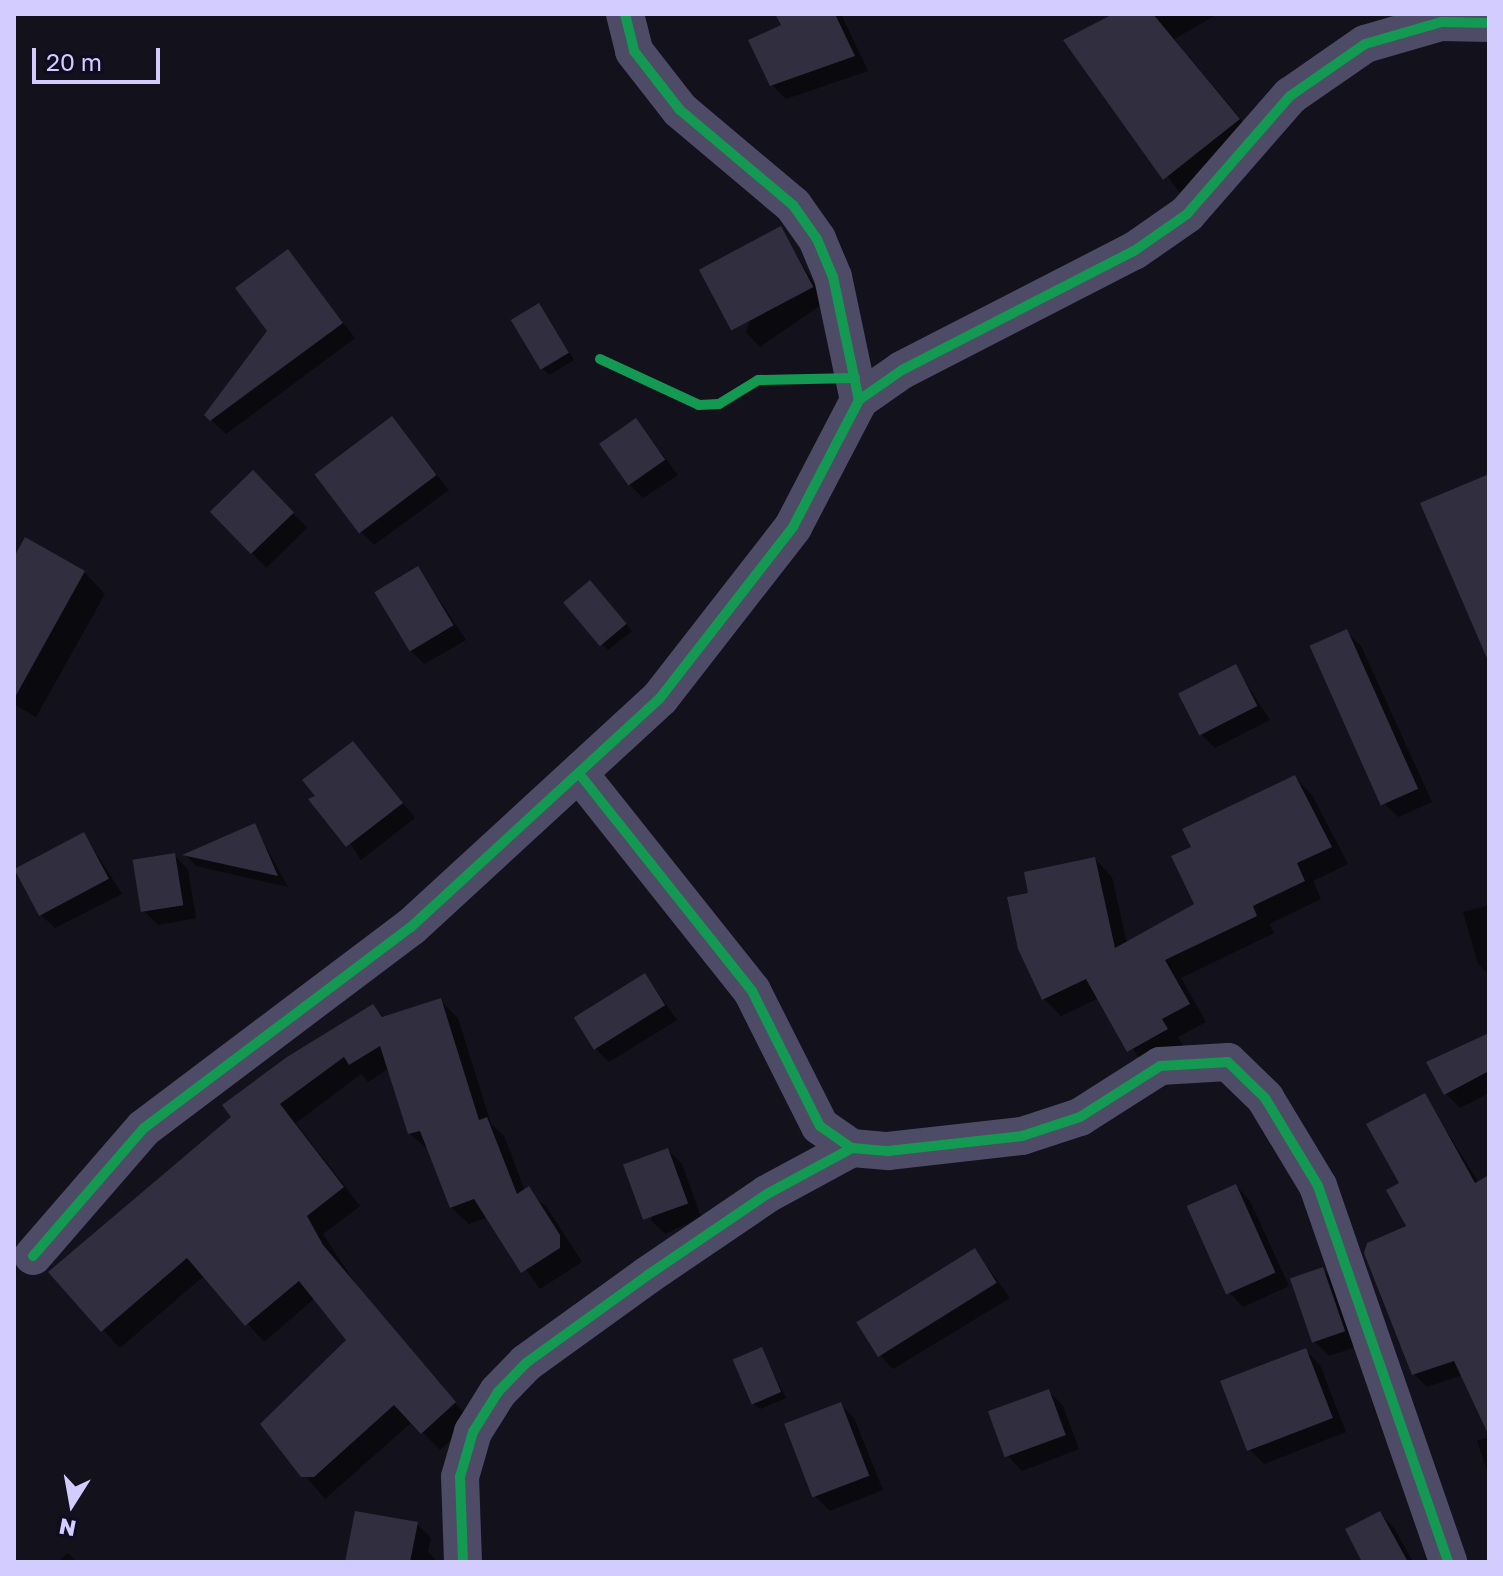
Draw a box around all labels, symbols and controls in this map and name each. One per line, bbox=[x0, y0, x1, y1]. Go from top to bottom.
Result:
scale bar bbox=[36, 32, 164, 82]
text: 20 m bbox=[46, 47, 102, 76]
north arrow bbox=[32, 1464, 112, 1544]
text: N bbox=[57, 1513, 78, 1543]

